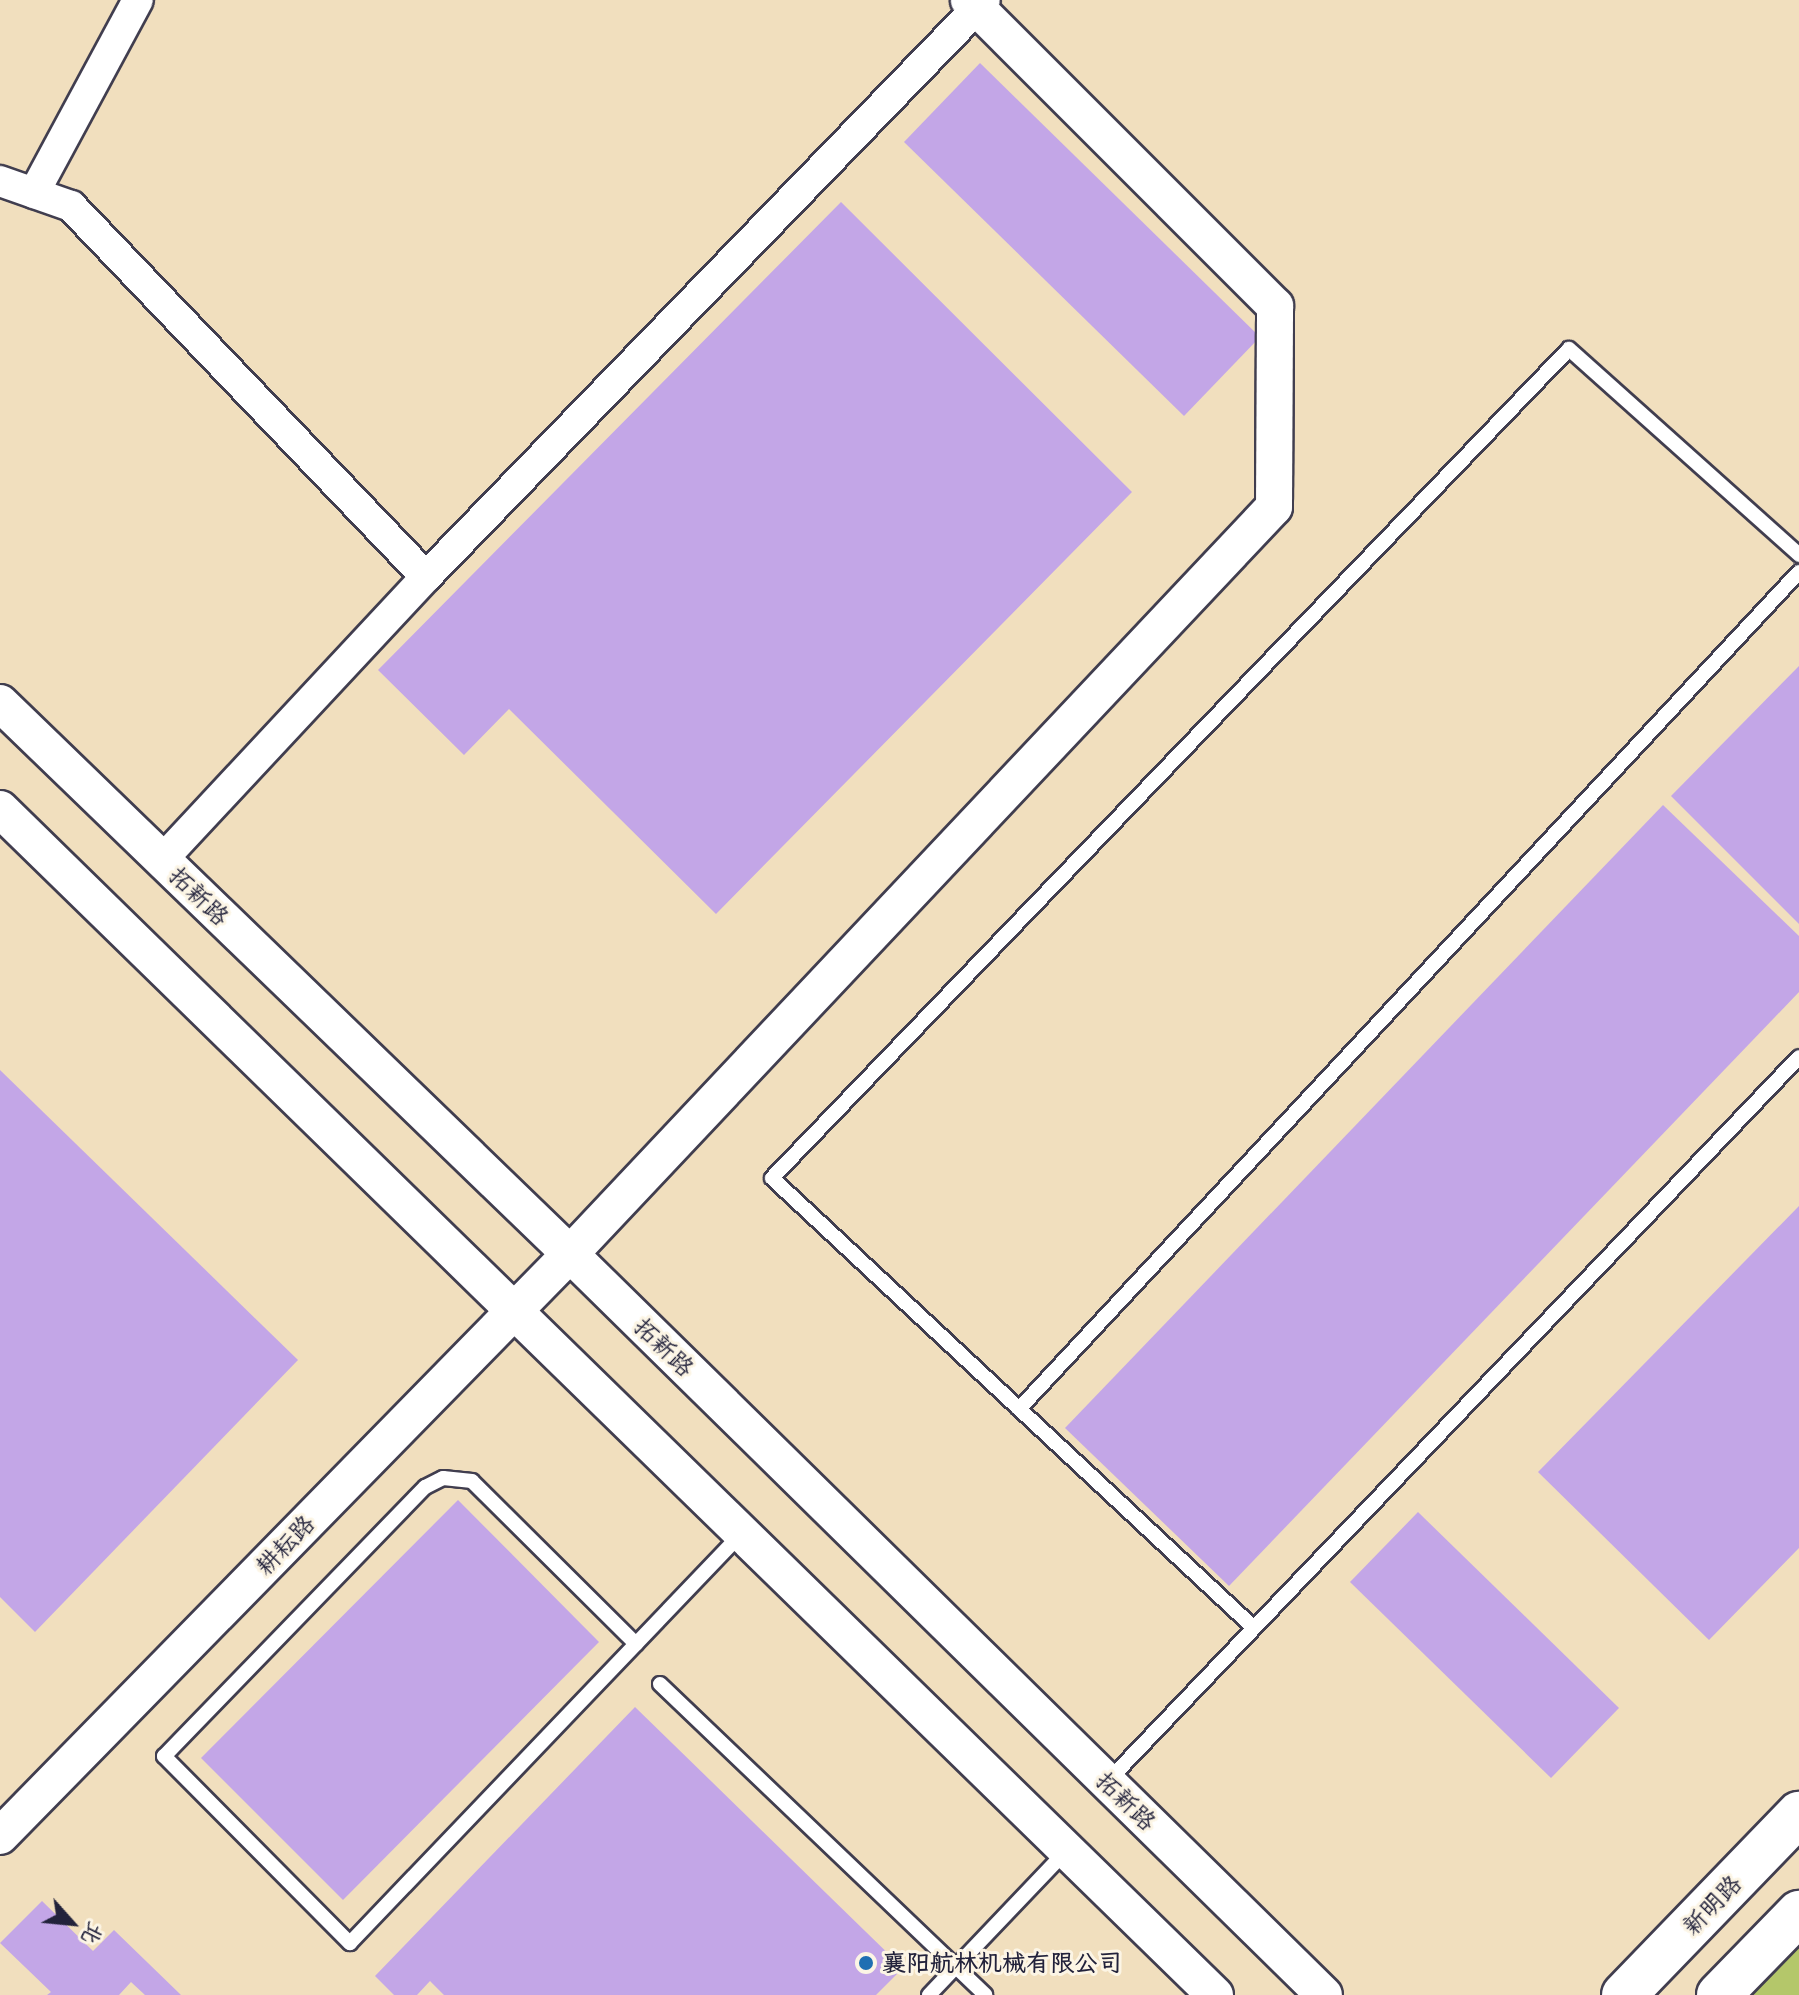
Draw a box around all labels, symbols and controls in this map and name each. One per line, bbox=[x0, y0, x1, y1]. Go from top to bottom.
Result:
street label: 拓新路 bbox=[163, 861, 235, 931]
street label: 拓新路 bbox=[628, 1312, 700, 1382]
street label: 耕耘路 bbox=[250, 1509, 320, 1581]
street label: 拓新路 bbox=[1090, 1766, 1162, 1836]
street label: 新明路 bbox=[1677, 1869, 1747, 1941]
north arrow bbox=[32, 1883, 112, 1963]
text: 北 bbox=[75, 1917, 112, 1951]
place label: 襄阳航林机械有限公司 bbox=[882, 1949, 1122, 1977]
marker: 襄阳航林机械有限公司 bbox=[857, 1954, 875, 1972]

